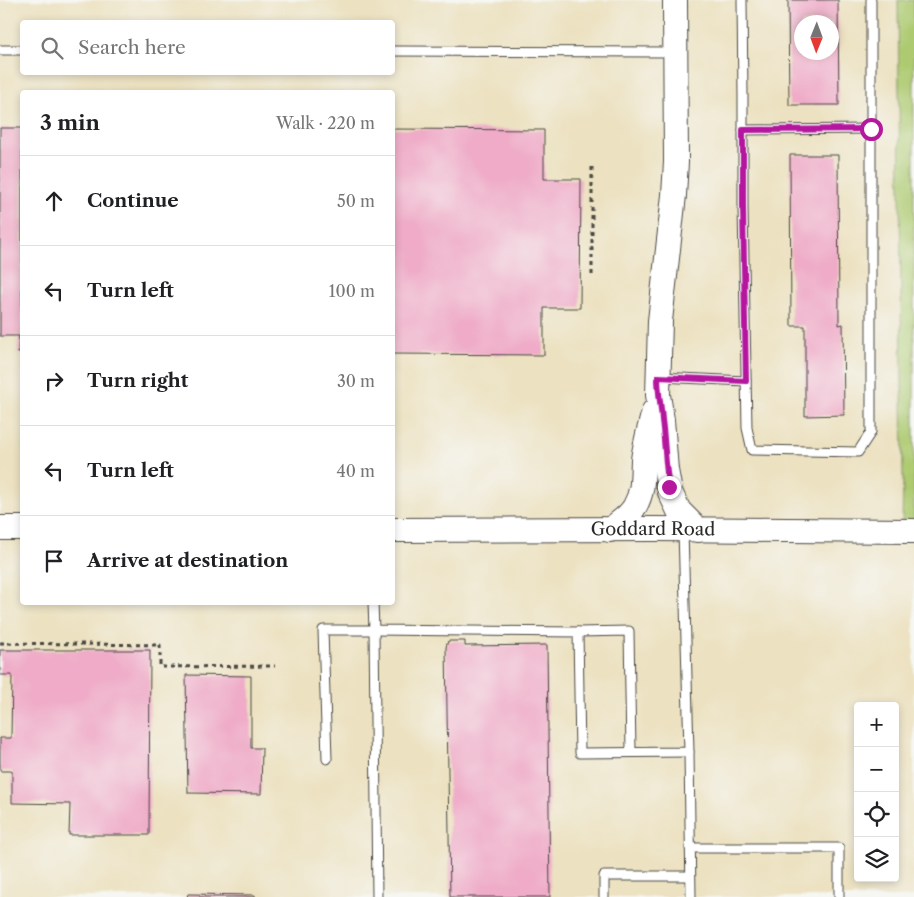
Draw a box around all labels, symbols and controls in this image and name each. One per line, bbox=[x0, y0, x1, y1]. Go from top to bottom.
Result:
north arrow bbox=[794, 15, 839, 60]
search box bbox=[20, 20, 395, 75]
icon: search bbox=[38, 34, 66, 62]
text: Search here bbox=[78, 36, 186, 59]
text: 3 min bbox=[40, 110, 100, 135]
text: Walk · 220 m bbox=[276, 113, 375, 133]
route start bbox=[860, 118, 883, 141]
icon: ahead bbox=[40, 187, 68, 215]
text: Continue bbox=[87, 189, 179, 212]
text: 50 m bbox=[337, 191, 375, 211]
icon: left bbox=[40, 277, 68, 305]
text: Turn left bbox=[87, 279, 174, 302]
text: 100 m bbox=[329, 281, 375, 301]
icon: right bbox=[40, 367, 68, 395]
text: Turn right bbox=[87, 369, 188, 392]
text: 30 m bbox=[337, 371, 375, 391]
icon: left bbox=[40, 457, 68, 485]
text: Turn left bbox=[87, 459, 174, 482]
text: 40 m bbox=[336, 461, 375, 481]
route end bbox=[658, 476, 681, 499]
street label: Goddard Road bbox=[591, 518, 715, 540]
icon: arrive bbox=[40, 547, 68, 575]
text: Arrive at destination bbox=[87, 549, 288, 572]
map controls bbox=[854, 702, 899, 882]
button: + bbox=[854, 702, 899, 747]
button: − bbox=[854, 747, 899, 792]
button: locate bbox=[854, 792, 899, 837]
button: layers bbox=[854, 837, 899, 882]

